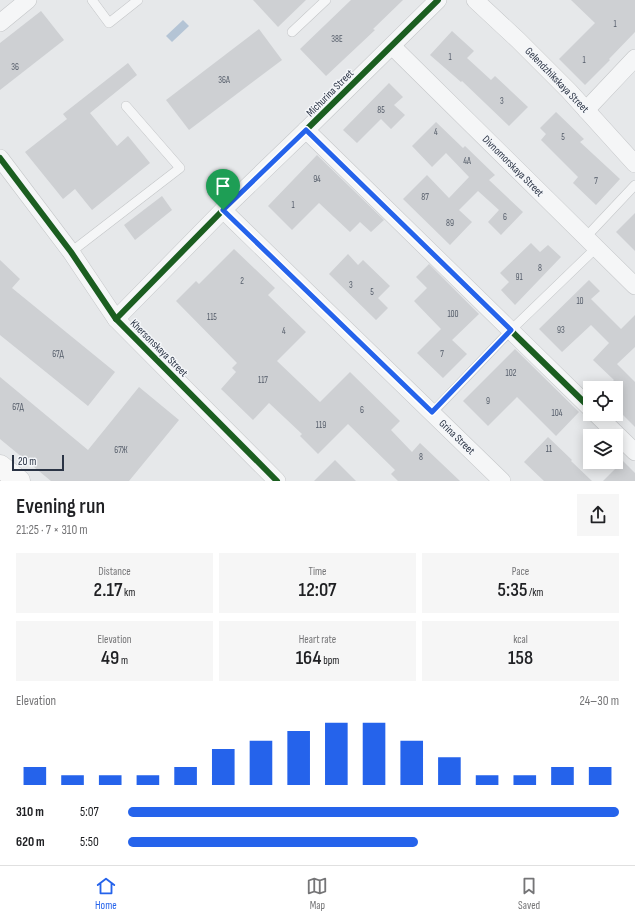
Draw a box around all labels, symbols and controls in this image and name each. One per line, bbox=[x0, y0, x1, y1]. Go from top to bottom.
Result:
house number: 1 bbox=[613, 19, 617, 30]
house number: 38Е bbox=[331, 34, 343, 45]
street label: Gelendzhikskaya Street bbox=[522, 45, 592, 116]
house number: 1 bbox=[448, 52, 452, 63]
house number: 1 bbox=[582, 55, 586, 66]
house number: 36 bbox=[11, 62, 19, 73]
street label: Michurina Street bbox=[304, 66, 357, 119]
house number: 36А bbox=[218, 75, 230, 86]
house number: 3 bbox=[500, 96, 504, 107]
house number: 85 bbox=[377, 105, 385, 116]
house number: 4 bbox=[434, 127, 438, 138]
house number: 5 bbox=[561, 132, 565, 143]
street label: Divnomorskaya Street bbox=[480, 133, 547, 200]
house number: 4А bbox=[463, 156, 471, 167]
pin bbox=[206, 169, 240, 210]
house number: 94 bbox=[313, 174, 321, 185]
icon: arrive bbox=[212, 175, 234, 197]
house number: 7 bbox=[594, 176, 598, 187]
house number: 87 bbox=[421, 192, 429, 203]
house number: 1 bbox=[291, 200, 295, 211]
house number: 6 bbox=[503, 212, 507, 223]
house number: 89 bbox=[446, 218, 454, 229]
house number: 8 bbox=[538, 263, 542, 274]
house number: 91 bbox=[515, 272, 523, 283]
house number: 2 bbox=[240, 276, 244, 287]
house number: 3 bbox=[349, 280, 353, 291]
house number: 5 bbox=[370, 287, 374, 298]
house number: 10 bbox=[576, 296, 584, 307]
house number: 100 bbox=[447, 309, 459, 320]
house number: 115 bbox=[207, 312, 217, 323]
street label: Khersonskaya Street bbox=[128, 317, 191, 380]
house number: 93 bbox=[557, 325, 565, 336]
house number: 4 bbox=[282, 326, 286, 337]
house number: 67Д bbox=[52, 349, 65, 360]
house number: 7 bbox=[440, 349, 444, 360]
house number: 102 bbox=[506, 368, 517, 379]
house number: 117 bbox=[258, 375, 268, 386]
map controls bbox=[583, 381, 623, 469]
button: locate bbox=[583, 381, 623, 421]
house number: 9 bbox=[486, 396, 490, 407]
house number: 67Д bbox=[12, 402, 25, 413]
house number: 6 bbox=[360, 405, 364, 416]
house number: 104 bbox=[552, 408, 563, 419]
street label: Grina Street bbox=[436, 417, 478, 458]
house number: 119 bbox=[316, 420, 326, 431]
button: layers bbox=[583, 429, 623, 469]
house number: 11 bbox=[546, 444, 553, 455]
house number: 67Ж bbox=[114, 445, 128, 456]
house number: 8 bbox=[419, 452, 423, 463]
scale bar bbox=[12, 453, 64, 472]
text: 20 m bbox=[18, 455, 36, 468]
text: Evening run bbox=[16, 493, 105, 520]
button: share bbox=[577, 494, 619, 536]
text: 21:25 · 7 × 310 m bbox=[16, 522, 88, 538]
text: Distance bbox=[98, 565, 131, 578]
text: Time bbox=[309, 565, 327, 578]
text: Pace bbox=[512, 565, 529, 578]
text: 2.17 bbox=[94, 578, 122, 602]
text: 12:07 bbox=[298, 578, 337, 602]
text: 5:35 bbox=[498, 578, 527, 602]
text: km bbox=[122, 586, 135, 599]
text: /km bbox=[527, 586, 543, 599]
text: Elevation bbox=[98, 633, 131, 646]
text: Heart rate bbox=[299, 633, 336, 646]
text: kcal bbox=[513, 633, 528, 646]
text: 49 bbox=[101, 646, 119, 670]
text: 164 bbox=[296, 646, 321, 670]
text: 158 bbox=[508, 646, 533, 670]
text: m bbox=[119, 654, 128, 667]
text: bpm bbox=[321, 654, 339, 667]
text: Elevation bbox=[16, 693, 56, 709]
text: 24–30 m bbox=[579, 693, 619, 709]
text: 310 m bbox=[16, 804, 44, 820]
text: 5:07 bbox=[80, 804, 99, 820]
text: 620 m bbox=[16, 834, 45, 850]
text: 5:50 bbox=[80, 834, 99, 850]
tab: Home bbox=[95, 875, 117, 912]
tab: Map bbox=[306, 875, 328, 912]
tab: Saved bbox=[518, 875, 540, 912]

